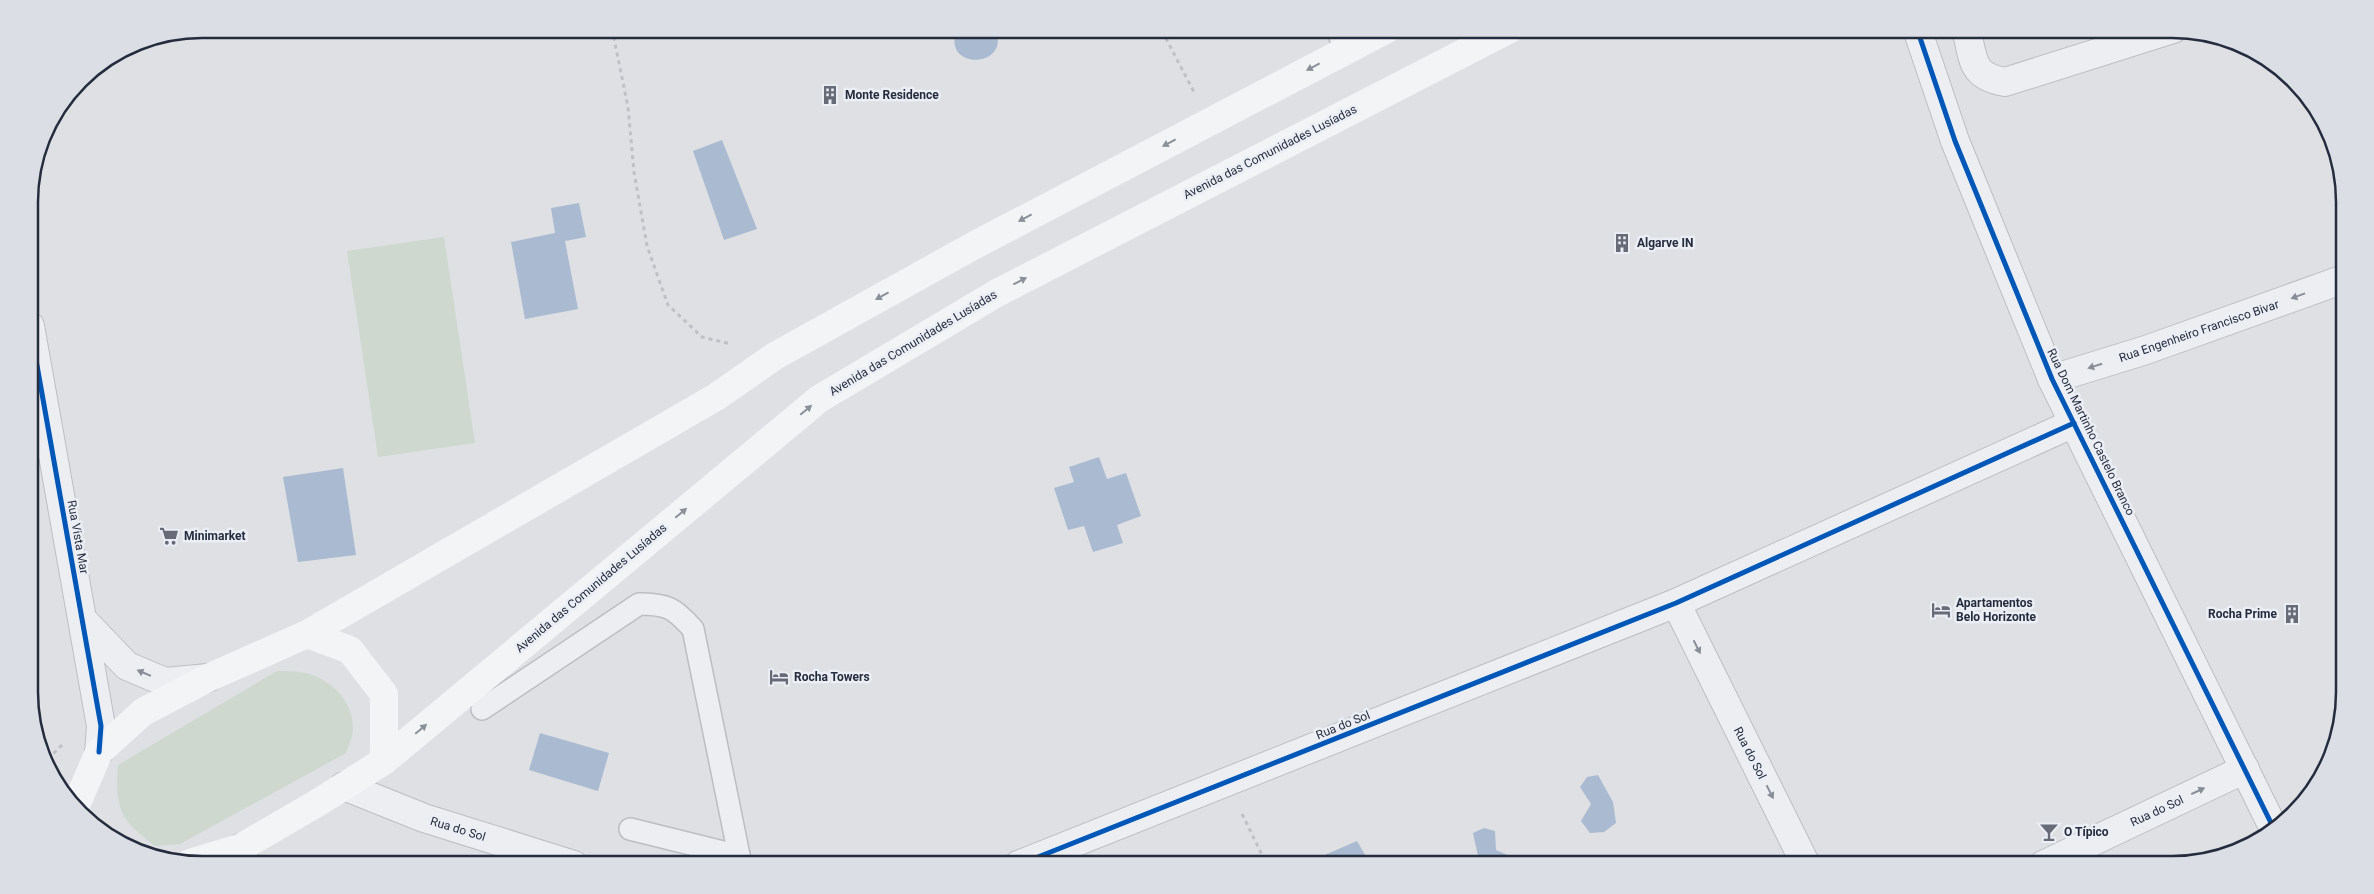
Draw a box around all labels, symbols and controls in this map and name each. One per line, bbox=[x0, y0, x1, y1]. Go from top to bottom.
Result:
one-way arrow bbox=[1306, 63, 1319, 72]
building icon: Monte Residence bbox=[819, 84, 841, 106]
place label: Monte Residence bbox=[845, 88, 939, 102]
street label: Avenida das Comunidades Lusíadas bbox=[1181, 102, 1359, 202]
one-way arrow bbox=[1162, 139, 1176, 147]
one-way arrow bbox=[1018, 214, 1032, 223]
building icon: Algarve IN bbox=[1611, 232, 1633, 254]
place label: Algarve IN bbox=[1637, 236, 1693, 250]
one-way arrow bbox=[1013, 277, 1027, 285]
street label: Avenida das Comunidades Lusíadas bbox=[827, 287, 999, 399]
one-way arrow bbox=[876, 292, 889, 301]
one-way arrow bbox=[2290, 292, 2305, 300]
street label: Rua Engenheiro Francisco Bivar bbox=[2117, 297, 2281, 365]
street label: Rua Dom Martinho Castelo Branco bbox=[2044, 346, 2138, 518]
one-way arrow bbox=[2087, 362, 2102, 370]
one-way arrow bbox=[799, 404, 812, 415]
street label: Rua Vista Mar bbox=[65, 499, 91, 575]
one-way arrow bbox=[674, 508, 687, 519]
street label: Avenida das Comunidades Lusíadas bbox=[513, 521, 669, 655]
supermarket icon: Minimarket bbox=[158, 525, 180, 547]
place label: Minimarket bbox=[184, 529, 246, 543]
place label: Apartamentos Belo Horizonte bbox=[1956, 596, 2036, 624]
hotel icon: Apartamentos Belo Horizonte bbox=[1930, 599, 1952, 621]
building icon: Rocha Prime bbox=[2281, 603, 2303, 625]
place label: Rocha Prime bbox=[2208, 607, 2278, 621]
one-way arrow bbox=[1693, 639, 1702, 654]
hotel icon: Rocha Towers bbox=[768, 666, 790, 688]
one-way arrow bbox=[137, 669, 151, 677]
place label: Rocha Towers bbox=[794, 670, 870, 684]
street label: Rua do Sol bbox=[1314, 708, 1372, 742]
one-way arrow bbox=[415, 724, 428, 735]
street label: Rua do Sol bbox=[1731, 724, 1769, 782]
one-way arrow bbox=[1766, 785, 1774, 799]
one-way arrow bbox=[2191, 787, 2205, 795]
street label: Rua do Sol bbox=[2128, 793, 2186, 829]
street label: Rua do Sol bbox=[429, 814, 487, 844]
bar icon: O Típico bbox=[2038, 821, 2060, 843]
place label: O Típico bbox=[2064, 825, 2109, 839]

